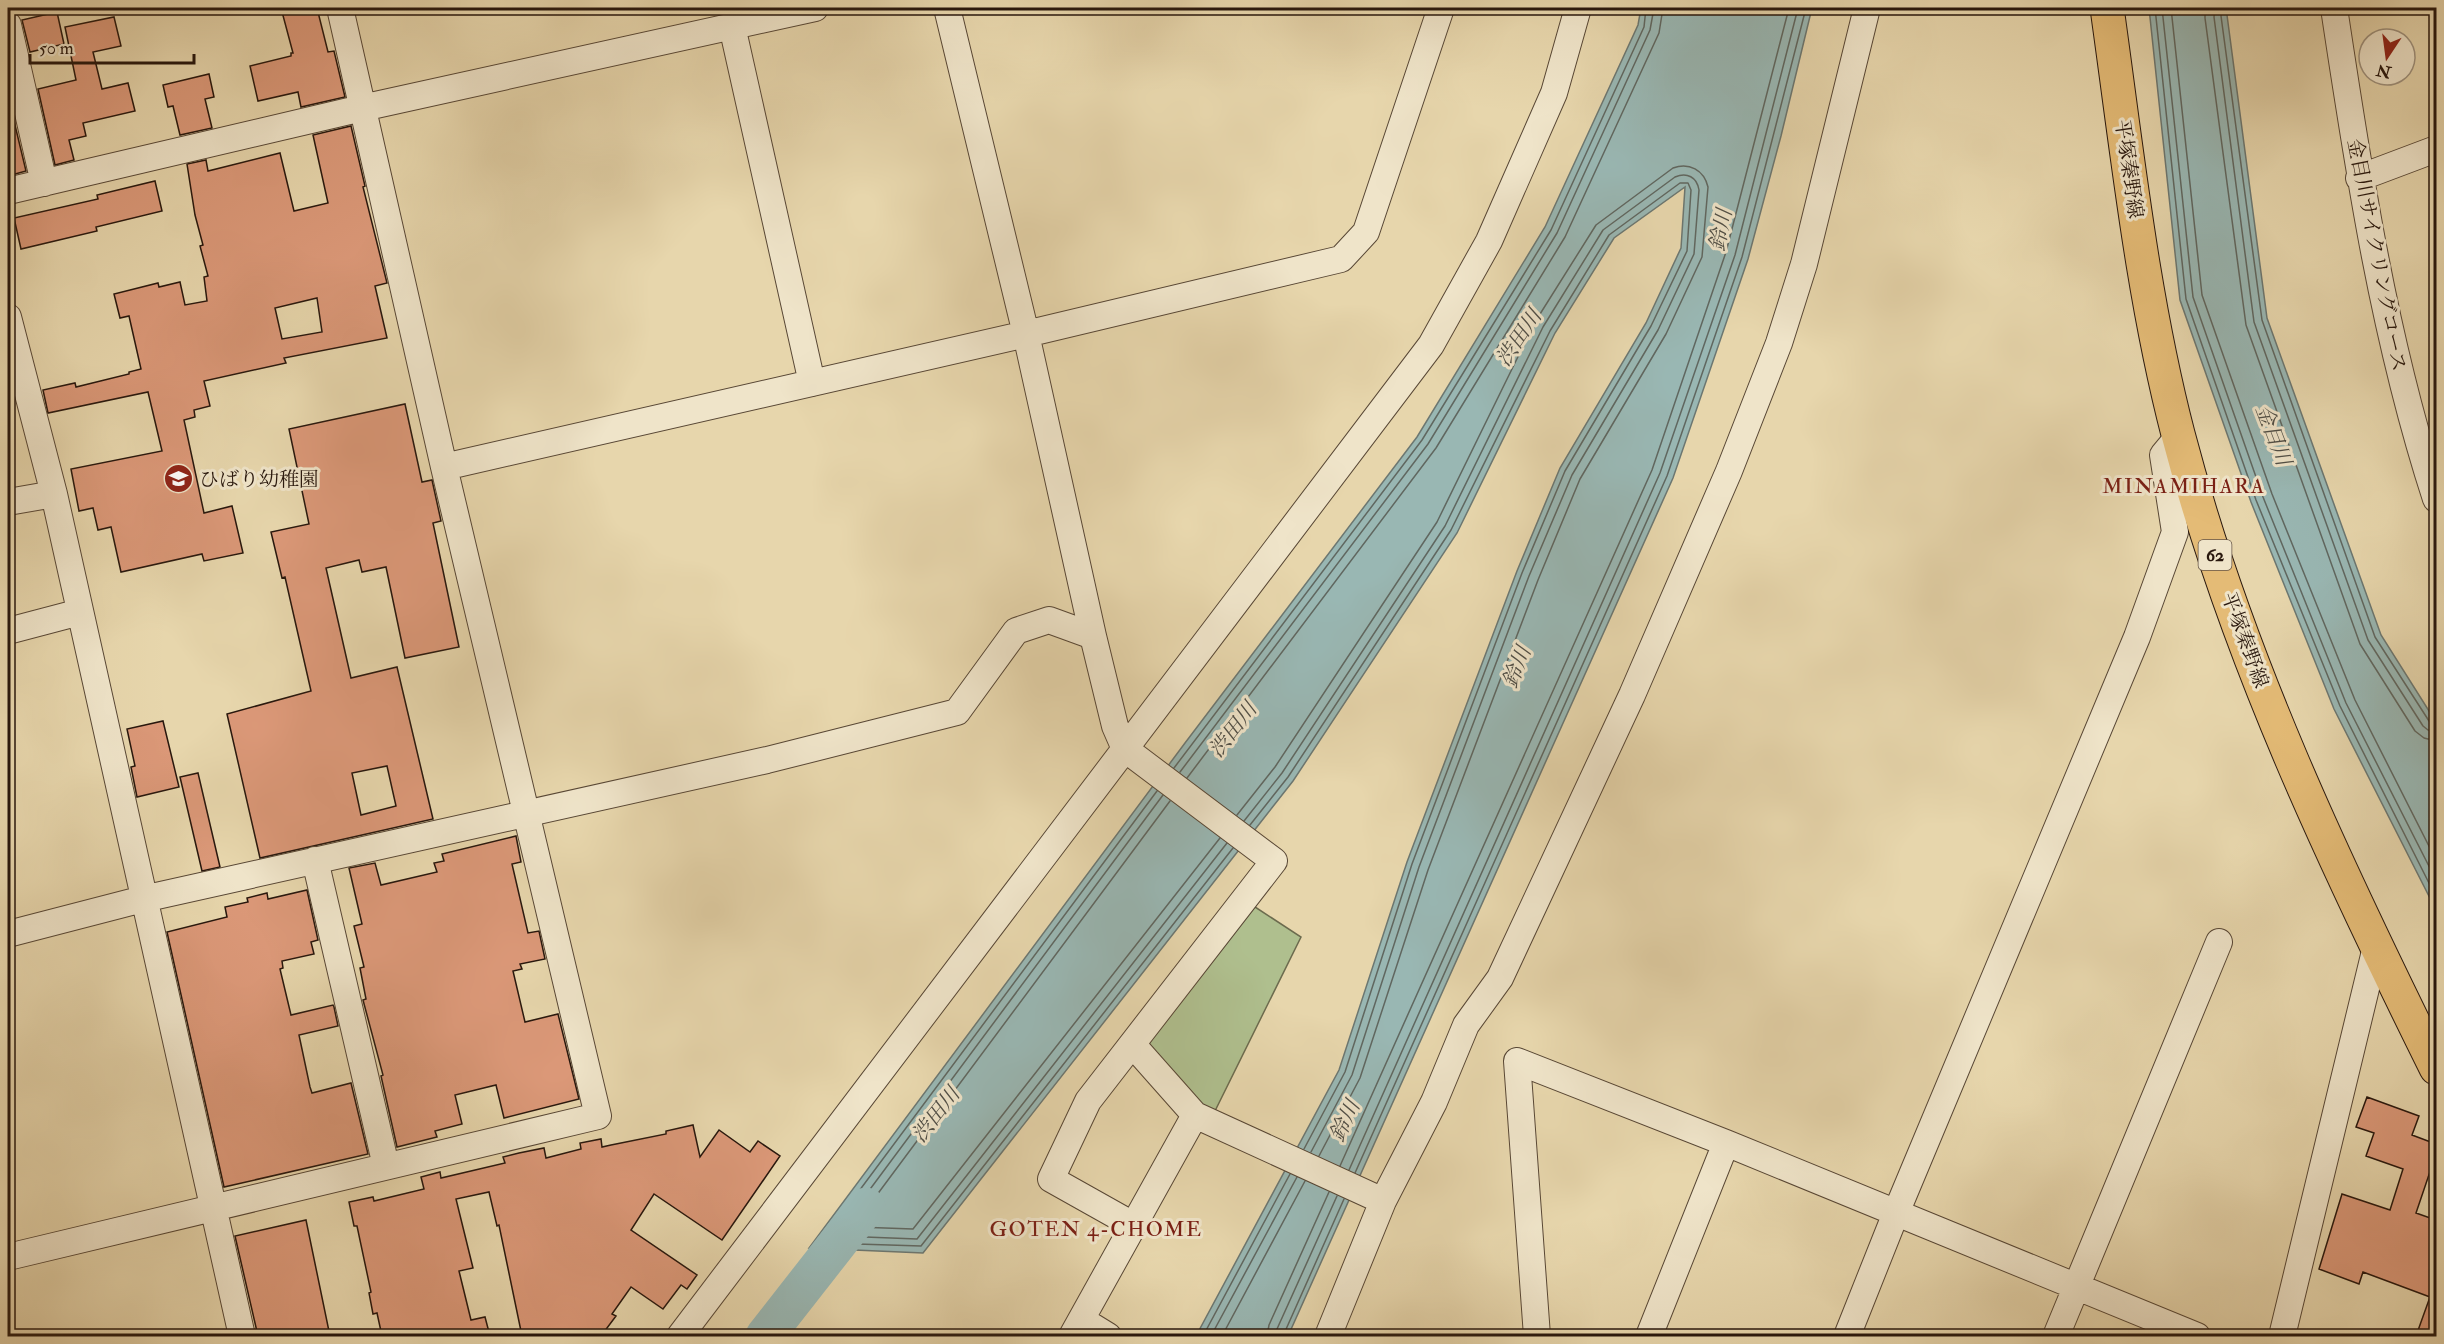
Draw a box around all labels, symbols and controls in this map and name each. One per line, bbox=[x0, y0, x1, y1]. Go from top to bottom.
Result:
scale bar bbox=[30, 27, 194, 65]
north arrow bbox=[2357, 27, 2417, 87]
text: 50 m bbox=[39, 37, 74, 60]
text: N bbox=[2374, 59, 2394, 82]
street label: 平塚秦野線 bbox=[2110, 118, 2148, 220]
street label: 金目川サイクリングコース bbox=[2342, 137, 2412, 373]
water label: 鈴川 bbox=[1704, 205, 1739, 253]
water label: 渋田川 bbox=[1490, 303, 1549, 372]
water label: 金目川 bbox=[2249, 401, 2298, 471]
school or university icon: ひばり幼稚園 bbox=[162, 463, 194, 495]
place label: ひばり幼稚園 bbox=[199, 467, 319, 492]
district label: MINAMIHARA bbox=[2102, 473, 2266, 500]
road number: 62 bbox=[2198, 540, 2232, 570]
street label: 平塚秦野線 bbox=[2216, 589, 2274, 691]
water label: 鈴川 bbox=[1497, 641, 1538, 692]
water label: 渋田川 bbox=[1203, 695, 1264, 763]
water label: 渋田川 bbox=[906, 1080, 967, 1148]
water label: 鈴川 bbox=[1324, 1094, 1367, 1146]
district label: GOTEN 4-CHOME bbox=[989, 1216, 1203, 1243]

